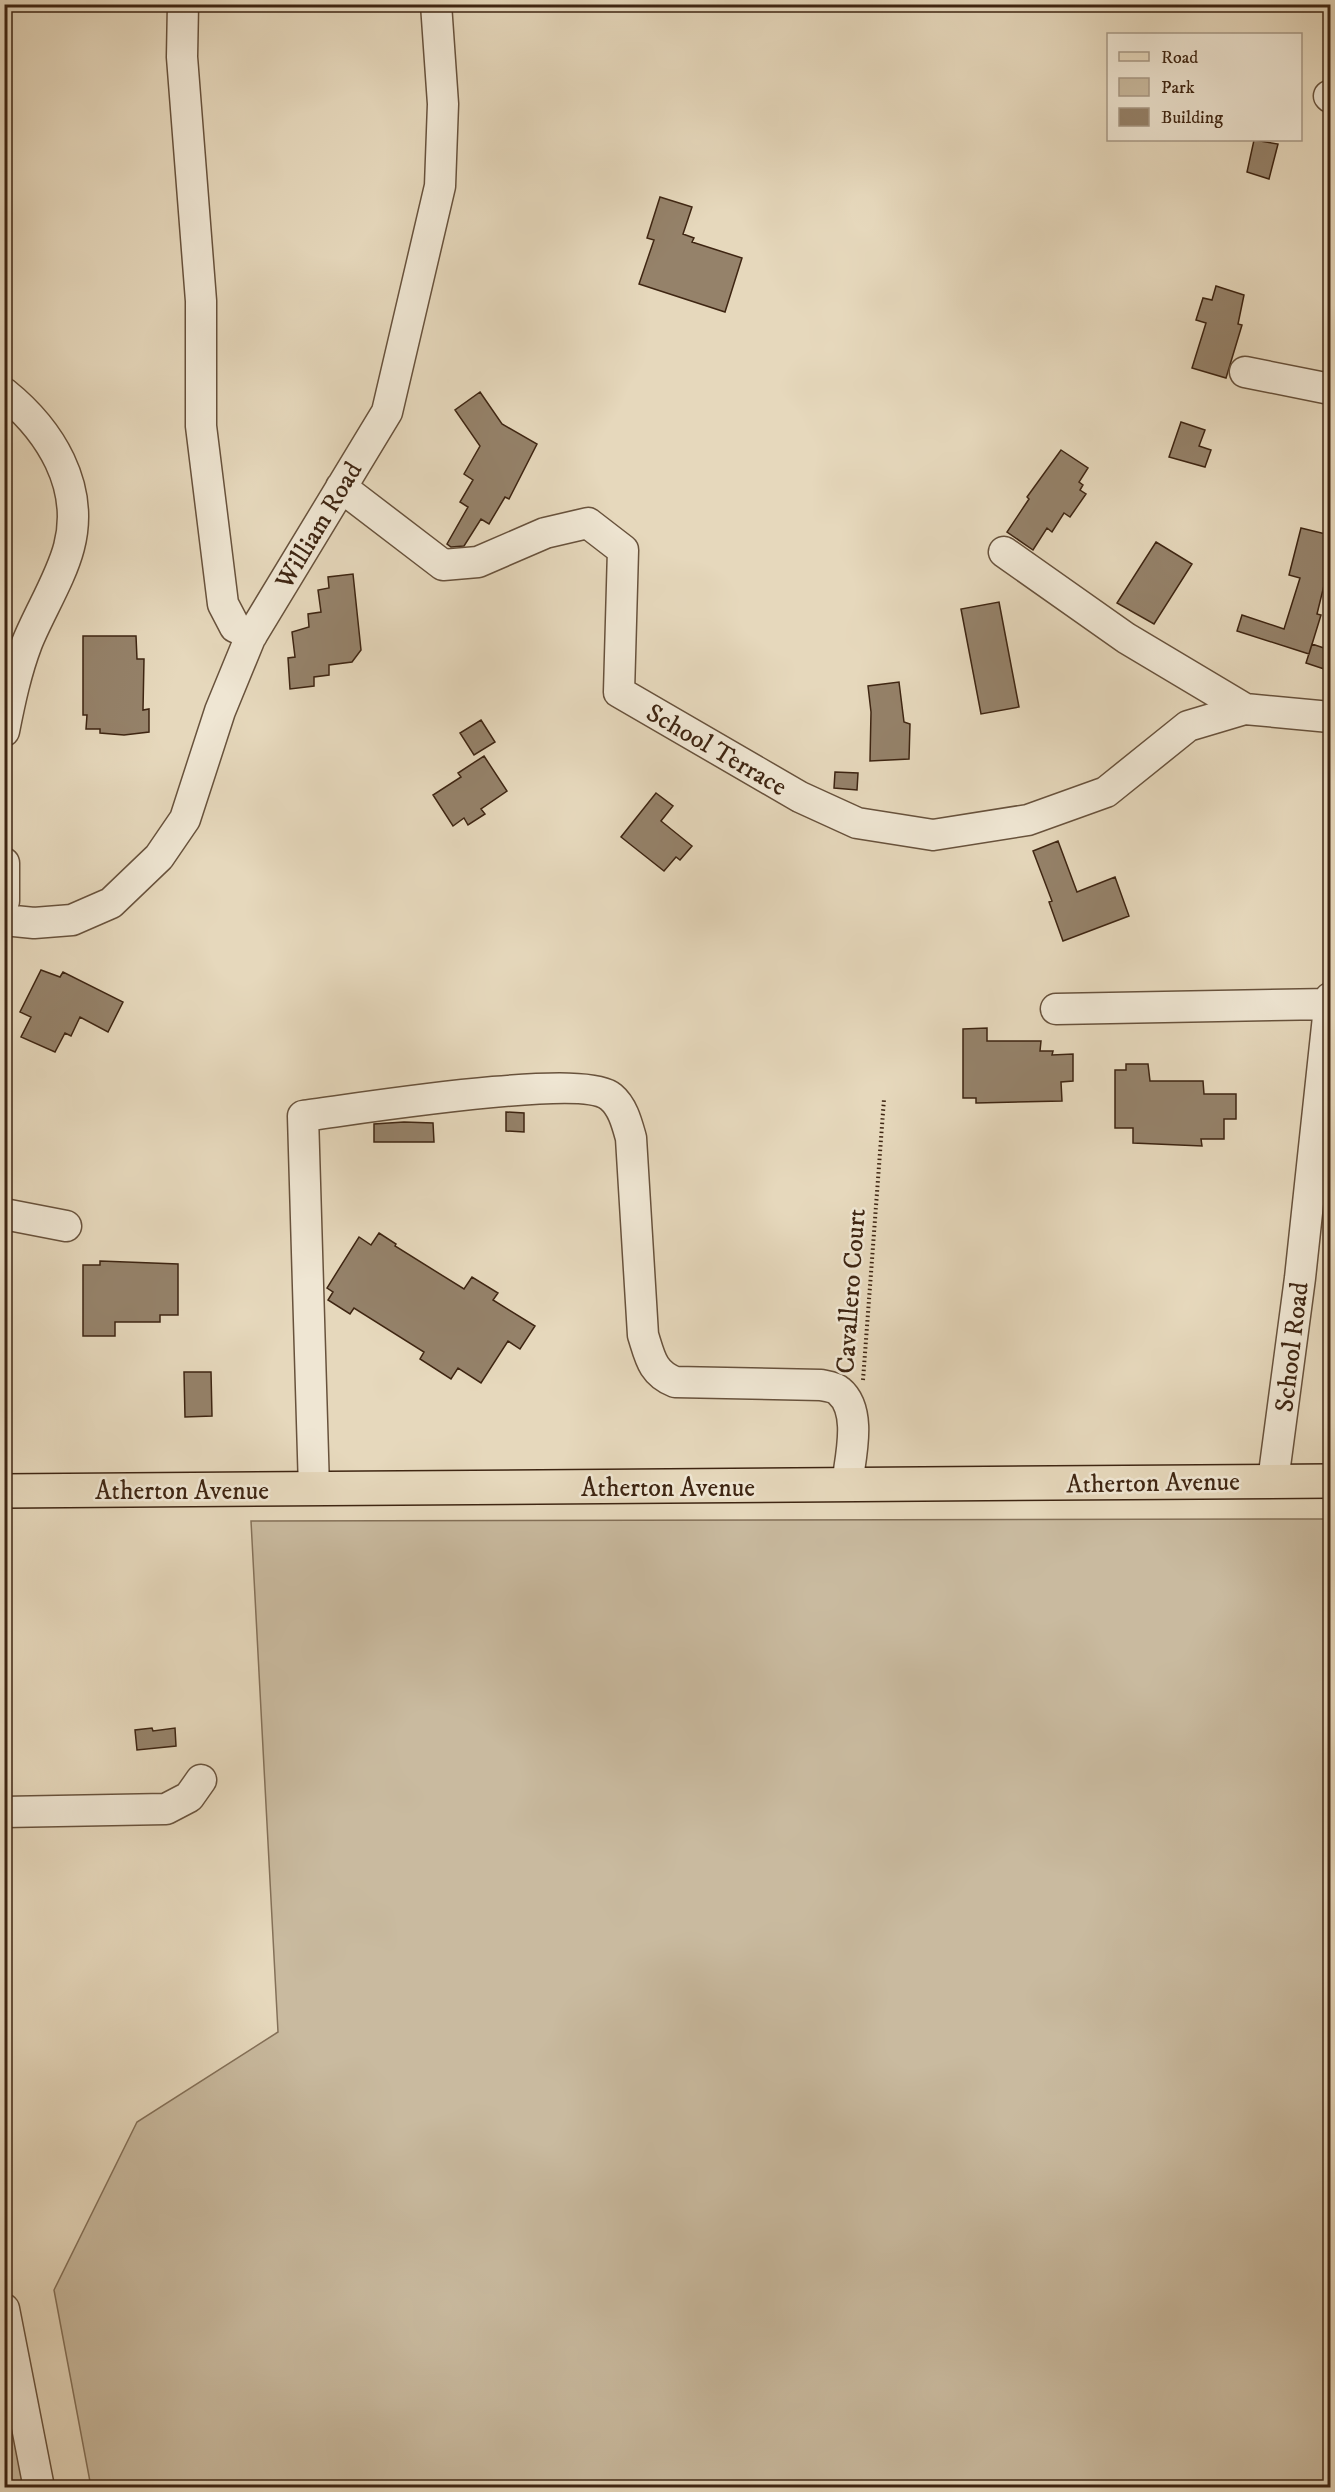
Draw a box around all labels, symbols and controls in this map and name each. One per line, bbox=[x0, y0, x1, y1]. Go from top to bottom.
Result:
legend bbox=[1107, 33, 1302, 141]
text: Road bbox=[1161, 47, 1198, 69]
text: Park bbox=[1161, 77, 1195, 99]
text: Building bbox=[1161, 107, 1223, 129]
street label: William Road bbox=[268, 456, 370, 596]
street label: School Terrace bbox=[640, 697, 793, 804]
street label: Cavallero Court bbox=[829, 1207, 874, 1375]
street label: School Road bbox=[1268, 1280, 1317, 1414]
street label: Atherton Avenue bbox=[1066, 1465, 1240, 1502]
street label: Atherton Avenue bbox=[581, 1472, 755, 1505]
street label: Atherton Avenue bbox=[95, 1475, 269, 1508]

